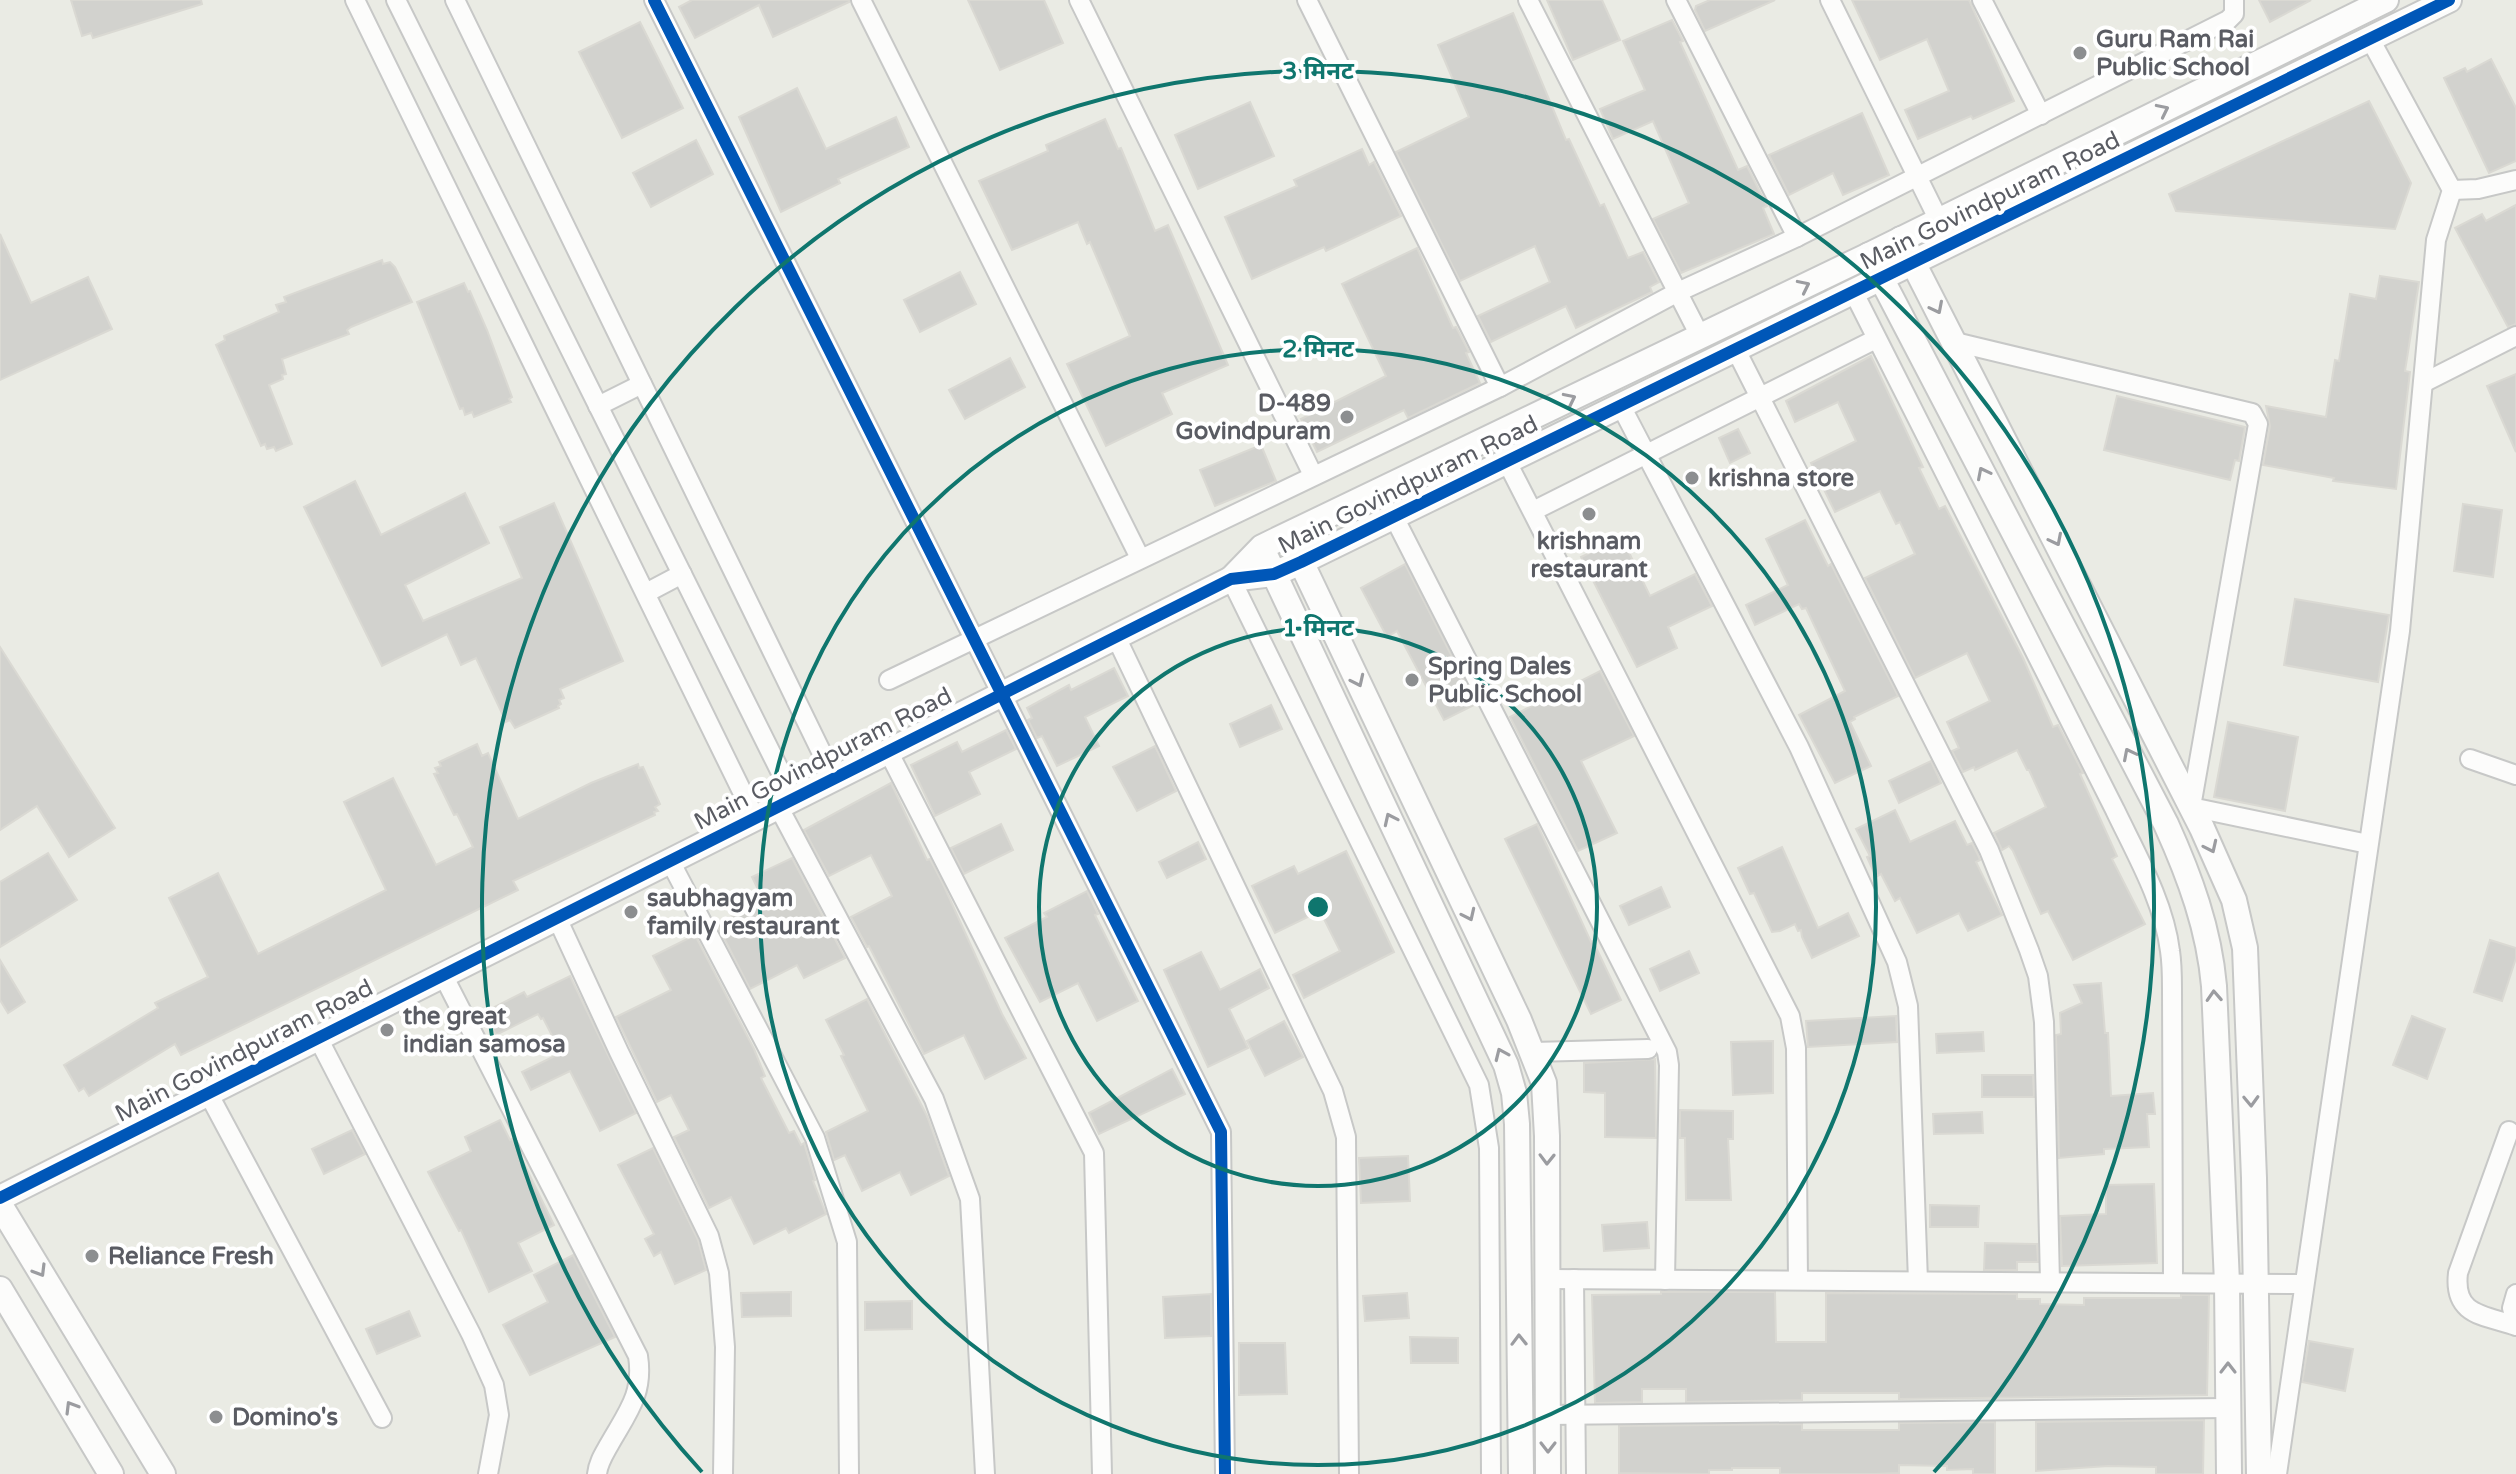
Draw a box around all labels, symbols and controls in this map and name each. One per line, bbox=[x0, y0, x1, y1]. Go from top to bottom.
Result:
place label: Guru Ram Rai Public School bbox=[2096, 25, 2254, 82]
marker: Guru Ram Rai Public School bbox=[2071, 44, 2089, 62]
text: 3 मिनट bbox=[1282, 57, 1355, 86]
one-way arrow bbox=[2155, 104, 2170, 120]
street label: Main Govindpuram Road bbox=[1855, 125, 2125, 277]
one-way arrow bbox=[1796, 280, 1811, 296]
one-way arrow bbox=[1928, 300, 1943, 315]
text: 2 मिनट bbox=[1282, 335, 1355, 364]
place label: D-489 Govindpuram bbox=[1175, 389, 1331, 446]
one-way arrow bbox=[1562, 393, 1577, 409]
marker: D-489 Govindpuram bbox=[1338, 408, 1356, 426]
street label: Main Govindpuram Road bbox=[1273, 409, 1543, 561]
place label: krishna store bbox=[1708, 464, 1855, 493]
one-way arrow bbox=[1977, 467, 1993, 482]
marker: krishna store bbox=[1683, 469, 1701, 487]
marker: krishnam restaurant bbox=[1580, 505, 1598, 523]
place label: krishnam restaurant bbox=[1530, 527, 1648, 584]
one-way arrow bbox=[2046, 531, 2061, 546]
text: 1 मिनट bbox=[1282, 614, 1355, 643]
place label: Spring Dales Public School bbox=[1428, 652, 1582, 709]
marker: Spring Dales Public School bbox=[1403, 671, 1421, 689]
one-way arrow bbox=[1348, 672, 1364, 687]
street label: Main Govindpuram Road bbox=[689, 681, 957, 837]
one-way arrow bbox=[2123, 747, 2138, 762]
one-way arrow bbox=[1384, 813, 1400, 828]
one-way arrow bbox=[2201, 838, 2217, 853]
place label: saubhagyam family restaurant bbox=[647, 884, 840, 941]
centre of rings bbox=[1304, 893, 1332, 921]
marker: saubhagyam family restaurant bbox=[622, 903, 640, 921]
one-way arrow bbox=[1459, 907, 1475, 922]
street label: Main Govindpuram Road bbox=[110, 973, 378, 1129]
one-way arrow bbox=[2206, 989, 2223, 1002]
place label: the great indian samosa bbox=[403, 1002, 566, 1059]
marker: the great indian samosa bbox=[378, 1021, 396, 1039]
one-way arrow bbox=[1495, 1048, 1511, 1063]
one-way arrow bbox=[2243, 1095, 2260, 1107]
one-way arrow bbox=[1538, 1153, 1556, 1166]
place label: Reliance Fresh bbox=[108, 1242, 274, 1271]
marker: Reliance Fresh bbox=[83, 1247, 101, 1265]
one-way arrow bbox=[31, 1262, 46, 1277]
one-way arrow bbox=[1511, 1333, 1528, 1346]
one-way arrow bbox=[2219, 1361, 2237, 1374]
one-way arrow bbox=[65, 1401, 81, 1416]
place label: Domino's bbox=[232, 1403, 338, 1432]
marker: Domino's bbox=[207, 1408, 225, 1426]
one-way arrow bbox=[1539, 1441, 1557, 1454]

